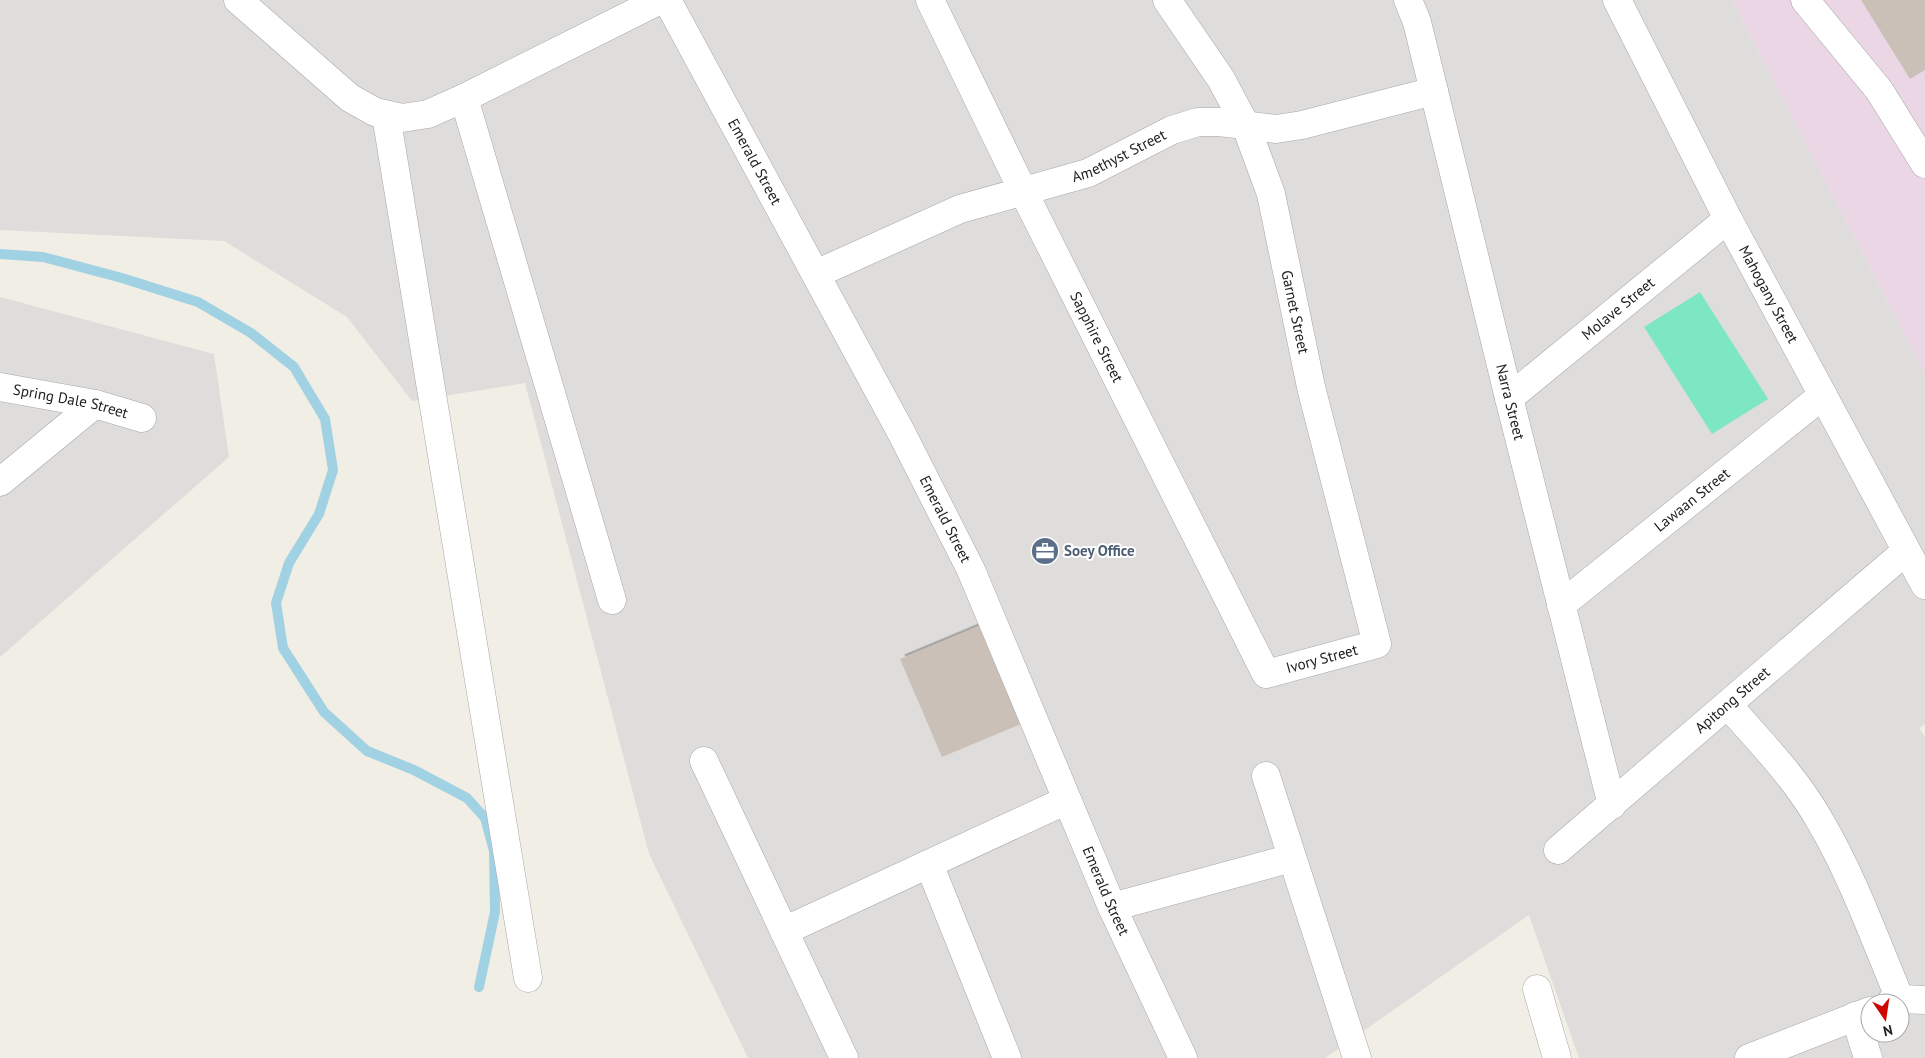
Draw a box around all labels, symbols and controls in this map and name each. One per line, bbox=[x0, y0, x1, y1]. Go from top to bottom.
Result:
street label: Emerald Street bbox=[724, 115, 786, 208]
street label: Amethyst Street bbox=[1070, 125, 1169, 186]
street label: Mahogany Street bbox=[1735, 242, 1803, 346]
street label: Garnet Street bbox=[1277, 268, 1314, 355]
street label: Molave Street bbox=[1577, 273, 1658, 344]
street label: Sapphire Street bbox=[1066, 288, 1128, 385]
street label: Narra Street bbox=[1492, 362, 1529, 442]
street label: Spring Dale Street bbox=[12, 380, 131, 422]
street label: Lawaan Street bbox=[1650, 464, 1733, 536]
street label: Emerald Street bbox=[916, 472, 976, 566]
office icon: Soey Office bbox=[1030, 536, 1060, 566]
place label: Soey Office bbox=[1064, 541, 1135, 560]
street label: Ivory Street bbox=[1284, 640, 1360, 677]
street label: Apitong Street bbox=[1691, 662, 1773, 737]
street label: Emerald Street bbox=[1079, 843, 1134, 938]
north arrow bbox=[1860, 993, 1910, 1043]
text: N bbox=[1881, 1021, 1894, 1040]

